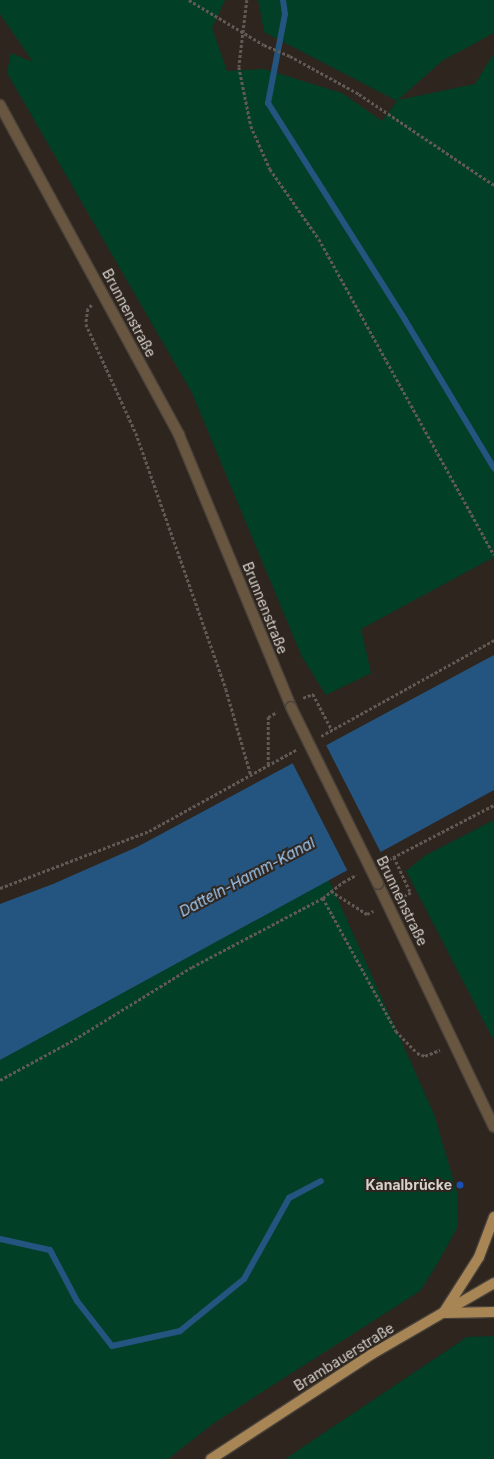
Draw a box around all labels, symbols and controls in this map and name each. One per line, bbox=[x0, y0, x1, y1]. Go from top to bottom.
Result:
street label: Brunnenstraße bbox=[99, 266, 159, 360]
street label: Brunnenstraße bbox=[239, 560, 291, 656]
water label: Datteln-Hamm-Kanal bbox=[176, 834, 318, 920]
street label: Brunnenstraße bbox=[373, 853, 431, 949]
place label: Kanalbrücke bbox=[366, 1177, 452, 1193]
marker: Kanalbrücke bbox=[455, 1180, 465, 1190]
street label: Brambauerstraße bbox=[291, 1319, 397, 1395]

